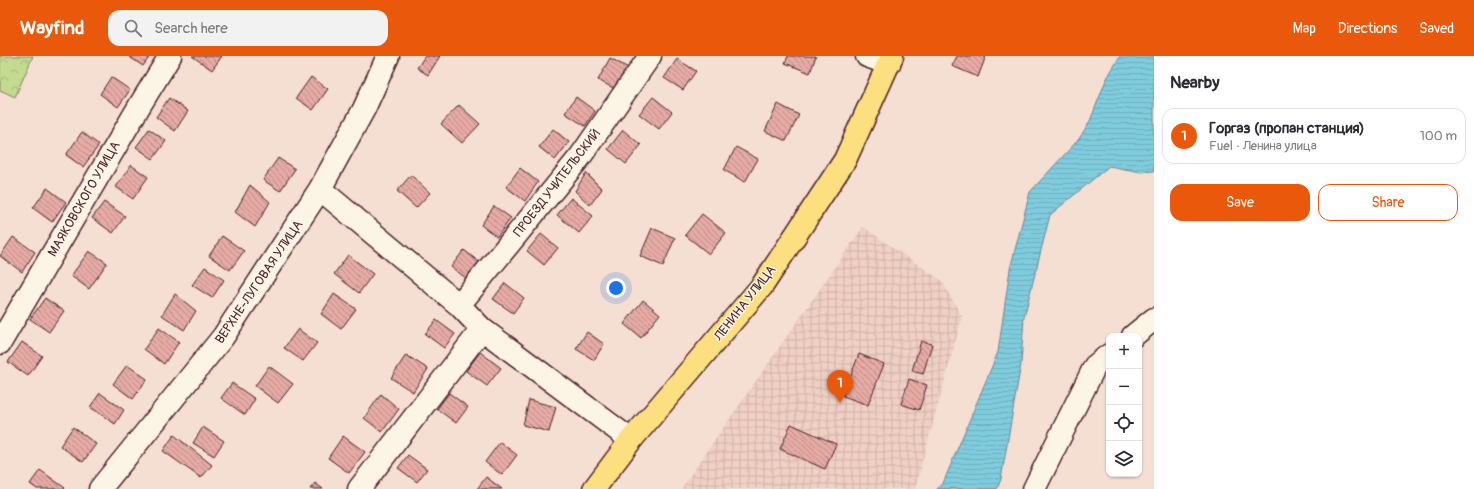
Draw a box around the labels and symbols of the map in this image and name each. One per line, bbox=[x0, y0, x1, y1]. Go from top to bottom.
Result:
street label: ПРОЕЗД УЧИТЕЛЬСКИЙ bbox=[510, 126, 604, 240]
street label: МАЯКОВСКОГО УЛИЦА bbox=[44, 138, 124, 260]
street label: ВЕРХНЕ-ЛУГОВАЯ УЛИЦА bbox=[212, 217, 307, 347]
street label: ЛЕНИНА УЛИЦА bbox=[710, 262, 780, 345]
your location bbox=[606, 278, 626, 298]
pin: 1 bbox=[827, 370, 853, 403]

